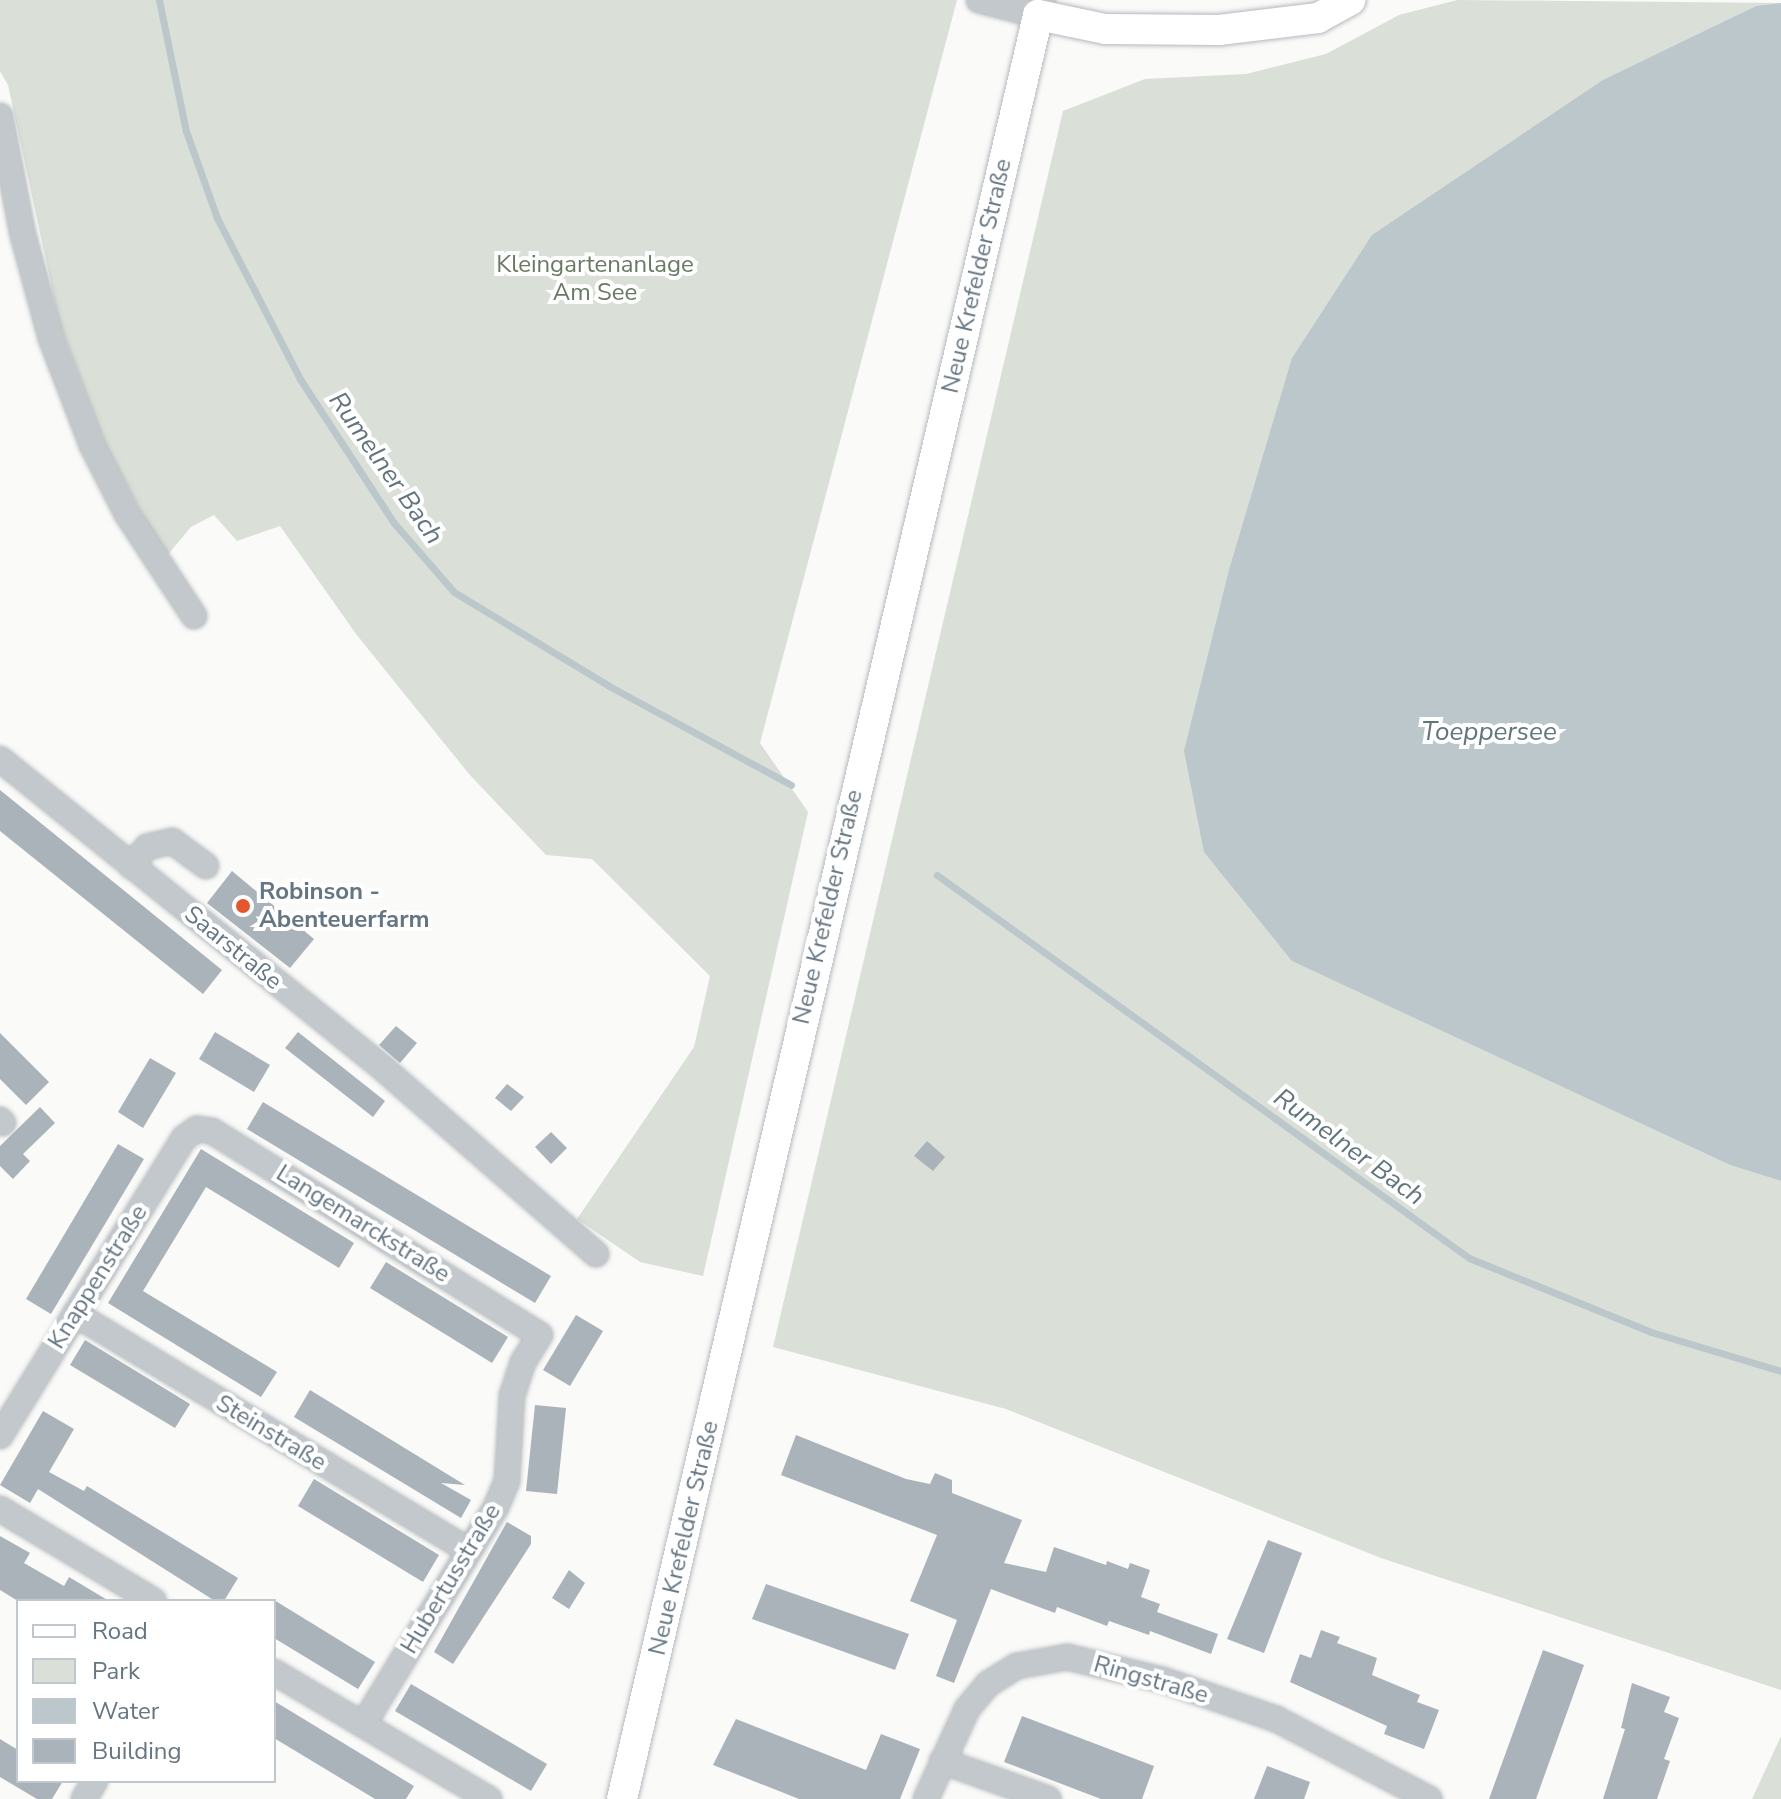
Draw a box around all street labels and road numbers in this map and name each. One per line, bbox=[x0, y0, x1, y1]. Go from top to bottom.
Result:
street label: Neue Krefelder Straße bbox=[936, 156, 1018, 396]
street label: Neue Krefelder Straße bbox=[787, 787, 869, 1027]
street label: Saarstraße bbox=[178, 900, 288, 996]
street label: Langemarckstraße bbox=[271, 1159, 455, 1289]
street label: Knappenstraße bbox=[42, 1200, 154, 1354]
street label: Steinstraße bbox=[211, 1389, 331, 1477]
street label: Neue Krefelder Straße bbox=[643, 1418, 725, 1658]
street label: Hubertusstraße bbox=[395, 1499, 507, 1659]
street label: Ringstraße bbox=[1090, 1650, 1212, 1710]

